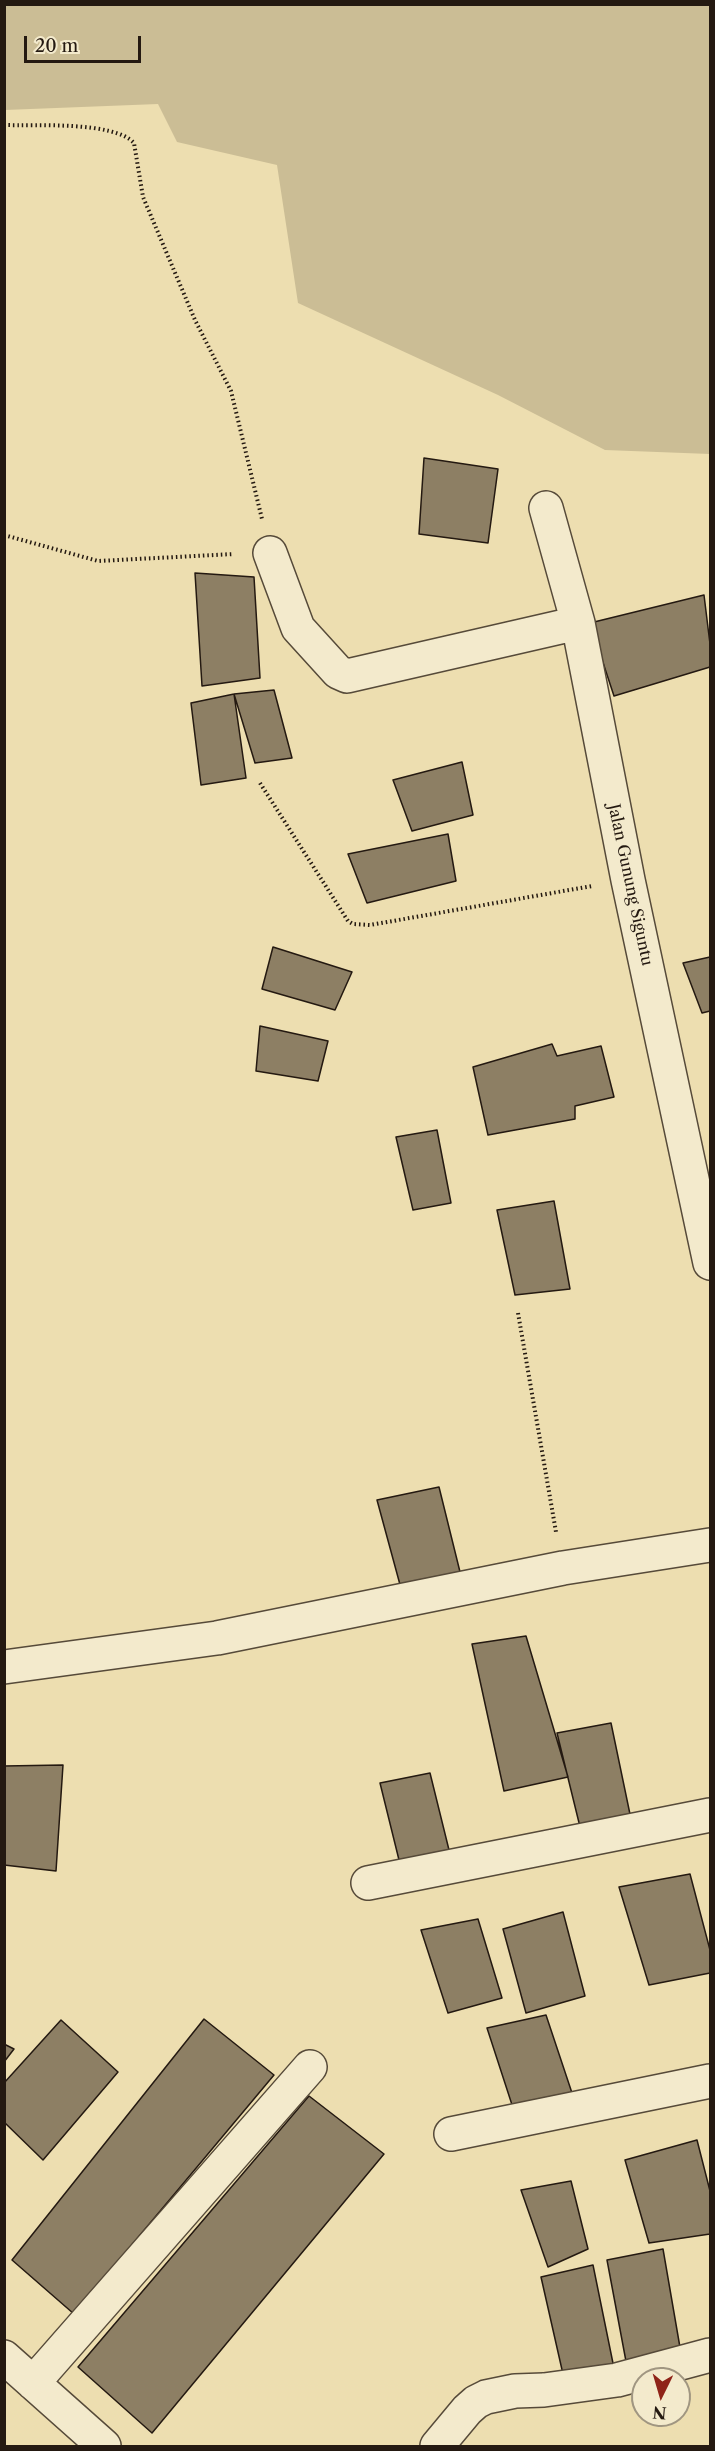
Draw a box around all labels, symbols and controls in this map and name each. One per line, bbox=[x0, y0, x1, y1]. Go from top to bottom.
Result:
scale bar bbox=[27, 24, 144, 62]
text: 20 m bbox=[35, 35, 78, 57]
street label: Jalan Gunung Siguntu bbox=[603, 802, 657, 968]
north arrow bbox=[631, 2367, 691, 2427]
text: N bbox=[652, 2402, 667, 2424]

